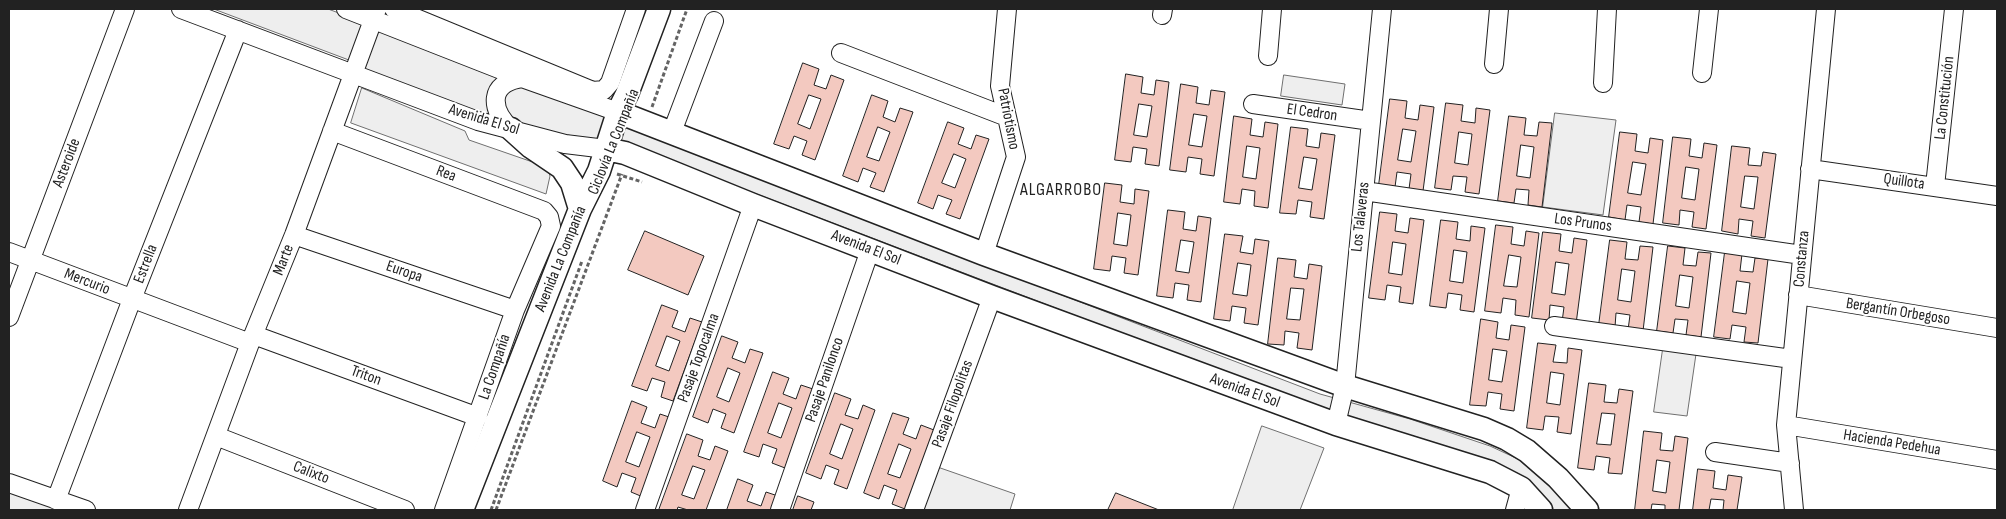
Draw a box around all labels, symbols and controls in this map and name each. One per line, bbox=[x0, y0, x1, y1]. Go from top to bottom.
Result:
street label: La Constitución bbox=[1931, 55, 1959, 141]
street label: Ciclovía La Compañía bbox=[584, 86, 644, 198]
street label: Patriotismo bbox=[993, 87, 1023, 151]
street label: Avenida El Sol bbox=[446, 100, 522, 140]
street label: El Cedron bbox=[1286, 100, 1338, 126]
street label: Asteroide bbox=[49, 136, 85, 190]
street label: Rea bbox=[433, 161, 459, 187]
street label: Quillota bbox=[1882, 170, 1926, 194]
district label: ALGARROBO bbox=[1019, 179, 1103, 201]
street label: Los Talaveras bbox=[1348, 181, 1374, 253]
street label: Avenida La Compañía bbox=[531, 203, 591, 315]
street label: Los Prunos bbox=[1553, 209, 1613, 237]
street label: Avenida El Sol bbox=[829, 226, 903, 270]
street label: Constanza bbox=[1790, 230, 1814, 288]
street label: Estrella bbox=[130, 242, 162, 286]
street label: Marte bbox=[269, 242, 299, 278]
street label: Europa bbox=[383, 257, 425, 287]
street label: Mercurio bbox=[61, 265, 113, 299]
street label: Bergantín Orbegoso bbox=[1845, 294, 1951, 330]
street label: Pasaje Topocalma bbox=[674, 311, 724, 405]
street label: La Compañía bbox=[475, 332, 515, 402]
street label: Pasaje Panilonco bbox=[802, 335, 848, 425]
street label: Pasaje Filopolitas bbox=[928, 358, 978, 450]
street label: Triton bbox=[348, 362, 384, 390]
street label: Avenida El Sol bbox=[1207, 370, 1283, 412]
street label: Hacienda Pedehua bbox=[1842, 426, 1942, 460]
street label: Calixto bbox=[290, 457, 332, 489]

